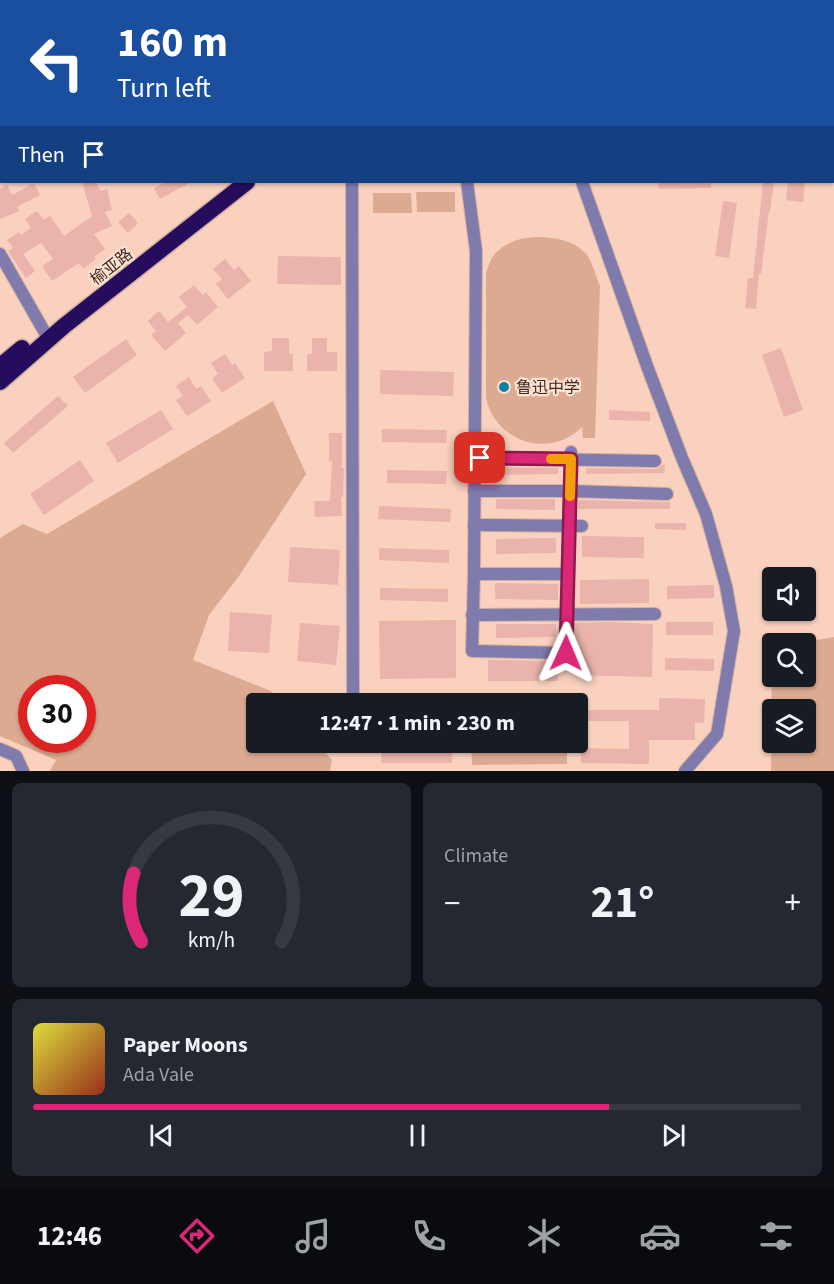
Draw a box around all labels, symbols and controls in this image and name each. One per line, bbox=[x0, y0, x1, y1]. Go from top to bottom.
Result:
text: 160 m bbox=[117, 13, 228, 73]
icon: left bbox=[18, 24, 96, 102]
text: Turn left bbox=[117, 69, 211, 108]
icon: arrive bbox=[77, 138, 110, 171]
text: Then bbox=[18, 139, 65, 171]
street label: 榆亚路 bbox=[86, 243, 137, 290]
place label: 鲁迅中学 bbox=[516, 377, 580, 399]
marker: 鲁迅中学 bbox=[497, 380, 511, 394]
pin bbox=[454, 432, 505, 483]
icon: arrive bbox=[463, 441, 496, 474]
map controls bbox=[762, 567, 816, 753]
button: sound bbox=[762, 567, 816, 621]
position arrow bbox=[534, 621, 598, 685]
button: search bbox=[762, 633, 816, 687]
speed limit sign: 30 bbox=[18, 675, 96, 753]
button: layers bbox=[762, 699, 816, 753]
text: 12:47 · 1 min · 230 m bbox=[319, 707, 515, 739]
text: Climate bbox=[444, 842, 508, 870]
text: 29 bbox=[179, 852, 244, 941]
text: 21° bbox=[591, 871, 654, 935]
text: − bbox=[444, 880, 460, 927]
text: + bbox=[785, 880, 801, 927]
text: km/h bbox=[188, 925, 235, 956]
text: Paper Moons bbox=[123, 1029, 248, 1061]
text: Ada Vale bbox=[123, 1061, 194, 1089]
icon: previous bbox=[145, 1119, 178, 1152]
icon: pause bbox=[401, 1119, 434, 1152]
icon: next bbox=[657, 1119, 690, 1152]
icon: directions bbox=[176, 1215, 218, 1257]
icon: music bbox=[292, 1215, 334, 1257]
icon: phone bbox=[408, 1215, 450, 1257]
icon: climate bbox=[523, 1215, 565, 1257]
icon: car bbox=[639, 1215, 681, 1257]
icon: filters bbox=[755, 1215, 797, 1257]
text: 12:46 bbox=[37, 1217, 102, 1256]

